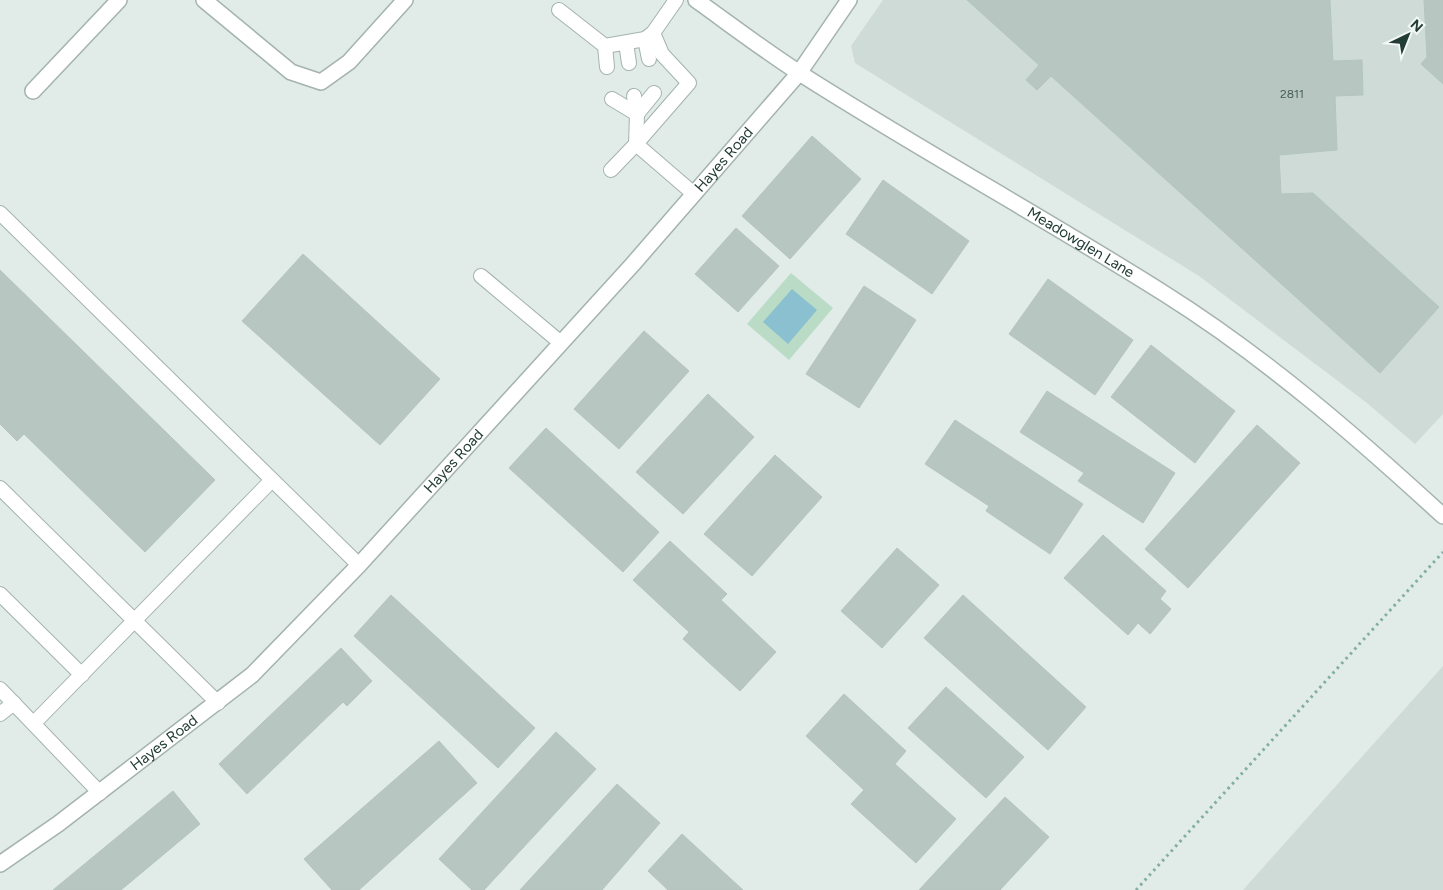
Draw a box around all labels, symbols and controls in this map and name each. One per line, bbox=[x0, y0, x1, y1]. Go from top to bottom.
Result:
north arrow bbox=[1383, 10, 1433, 60]
text: N bbox=[1407, 16, 1426, 36]
house number: 2811 bbox=[1280, 87, 1304, 101]
street label: Hayes Road bbox=[691, 123, 757, 196]
street label: Meadowglen Lane bbox=[1024, 203, 1138, 282]
street label: Hayes Road bbox=[420, 425, 487, 497]
street label: Hayes Road bbox=[127, 711, 201, 774]

